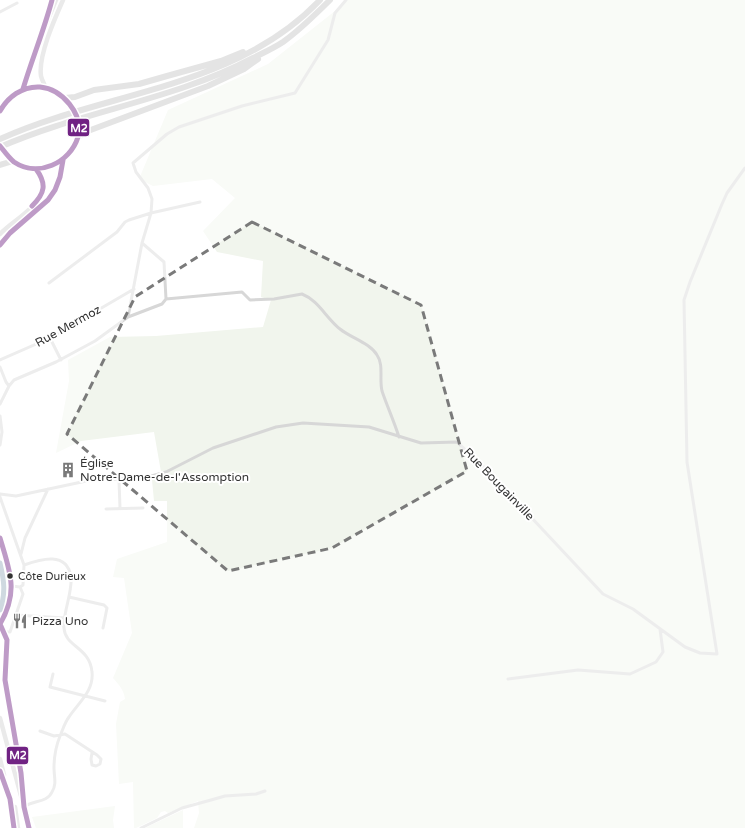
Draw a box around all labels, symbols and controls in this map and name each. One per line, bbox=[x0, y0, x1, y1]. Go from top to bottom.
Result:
line badge: M2 bbox=[67, 118, 90, 137]
text: M2 bbox=[70, 122, 88, 135]
street label: Rue Mermoz bbox=[33, 302, 103, 350]
street label: Rue Bougainville bbox=[461, 445, 537, 523]
place label: Église Notre-Dame-de-l'Assomption bbox=[80, 456, 249, 484]
building icon: Église Notre-Dame-de-l'Assomption bbox=[59, 461, 77, 479]
place label: Côte Durieux bbox=[18, 570, 86, 583]
marker: Côte Durieux bbox=[5, 571, 15, 581]
restaurant icon: Pizza Uno bbox=[11, 612, 29, 630]
place label: Pizza Uno bbox=[32, 614, 88, 628]
line badge: M2 bbox=[6, 746, 29, 765]
text: M2 bbox=[9, 749, 27, 762]

